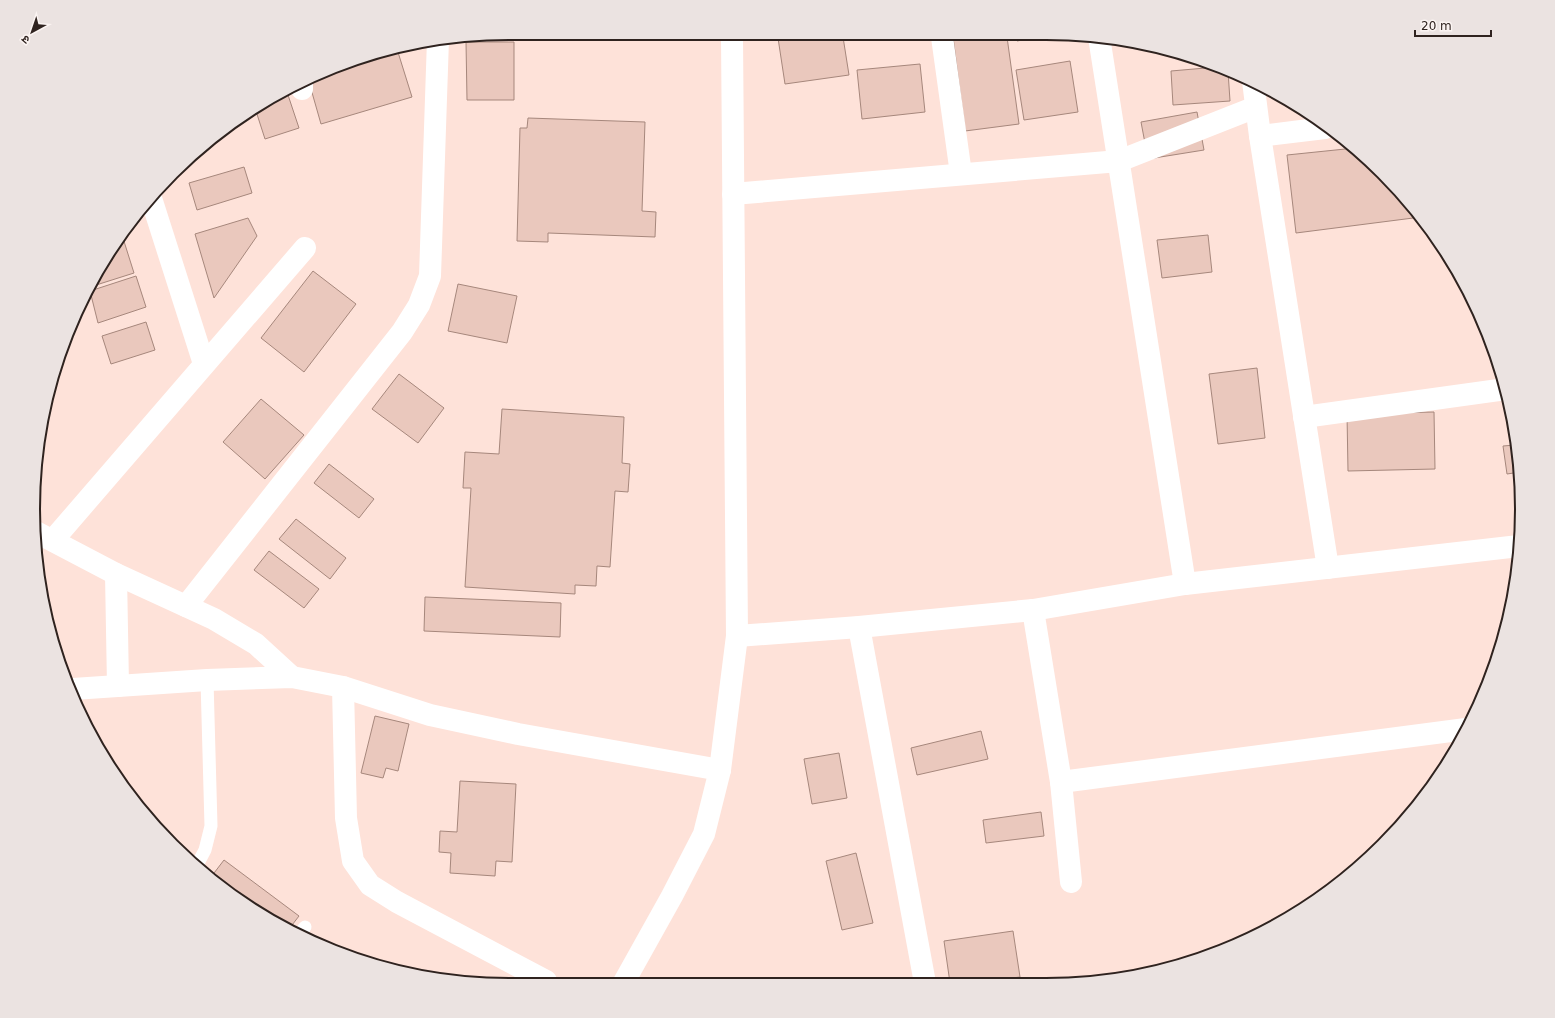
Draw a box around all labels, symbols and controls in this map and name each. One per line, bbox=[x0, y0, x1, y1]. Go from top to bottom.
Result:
north arrow bbox=[12, 12, 52, 52]
scale bar bbox=[1415, 12, 1491, 38]
text: 20 m bbox=[1421, 19, 1452, 33]
text: उ bbox=[19, 32, 33, 46]

